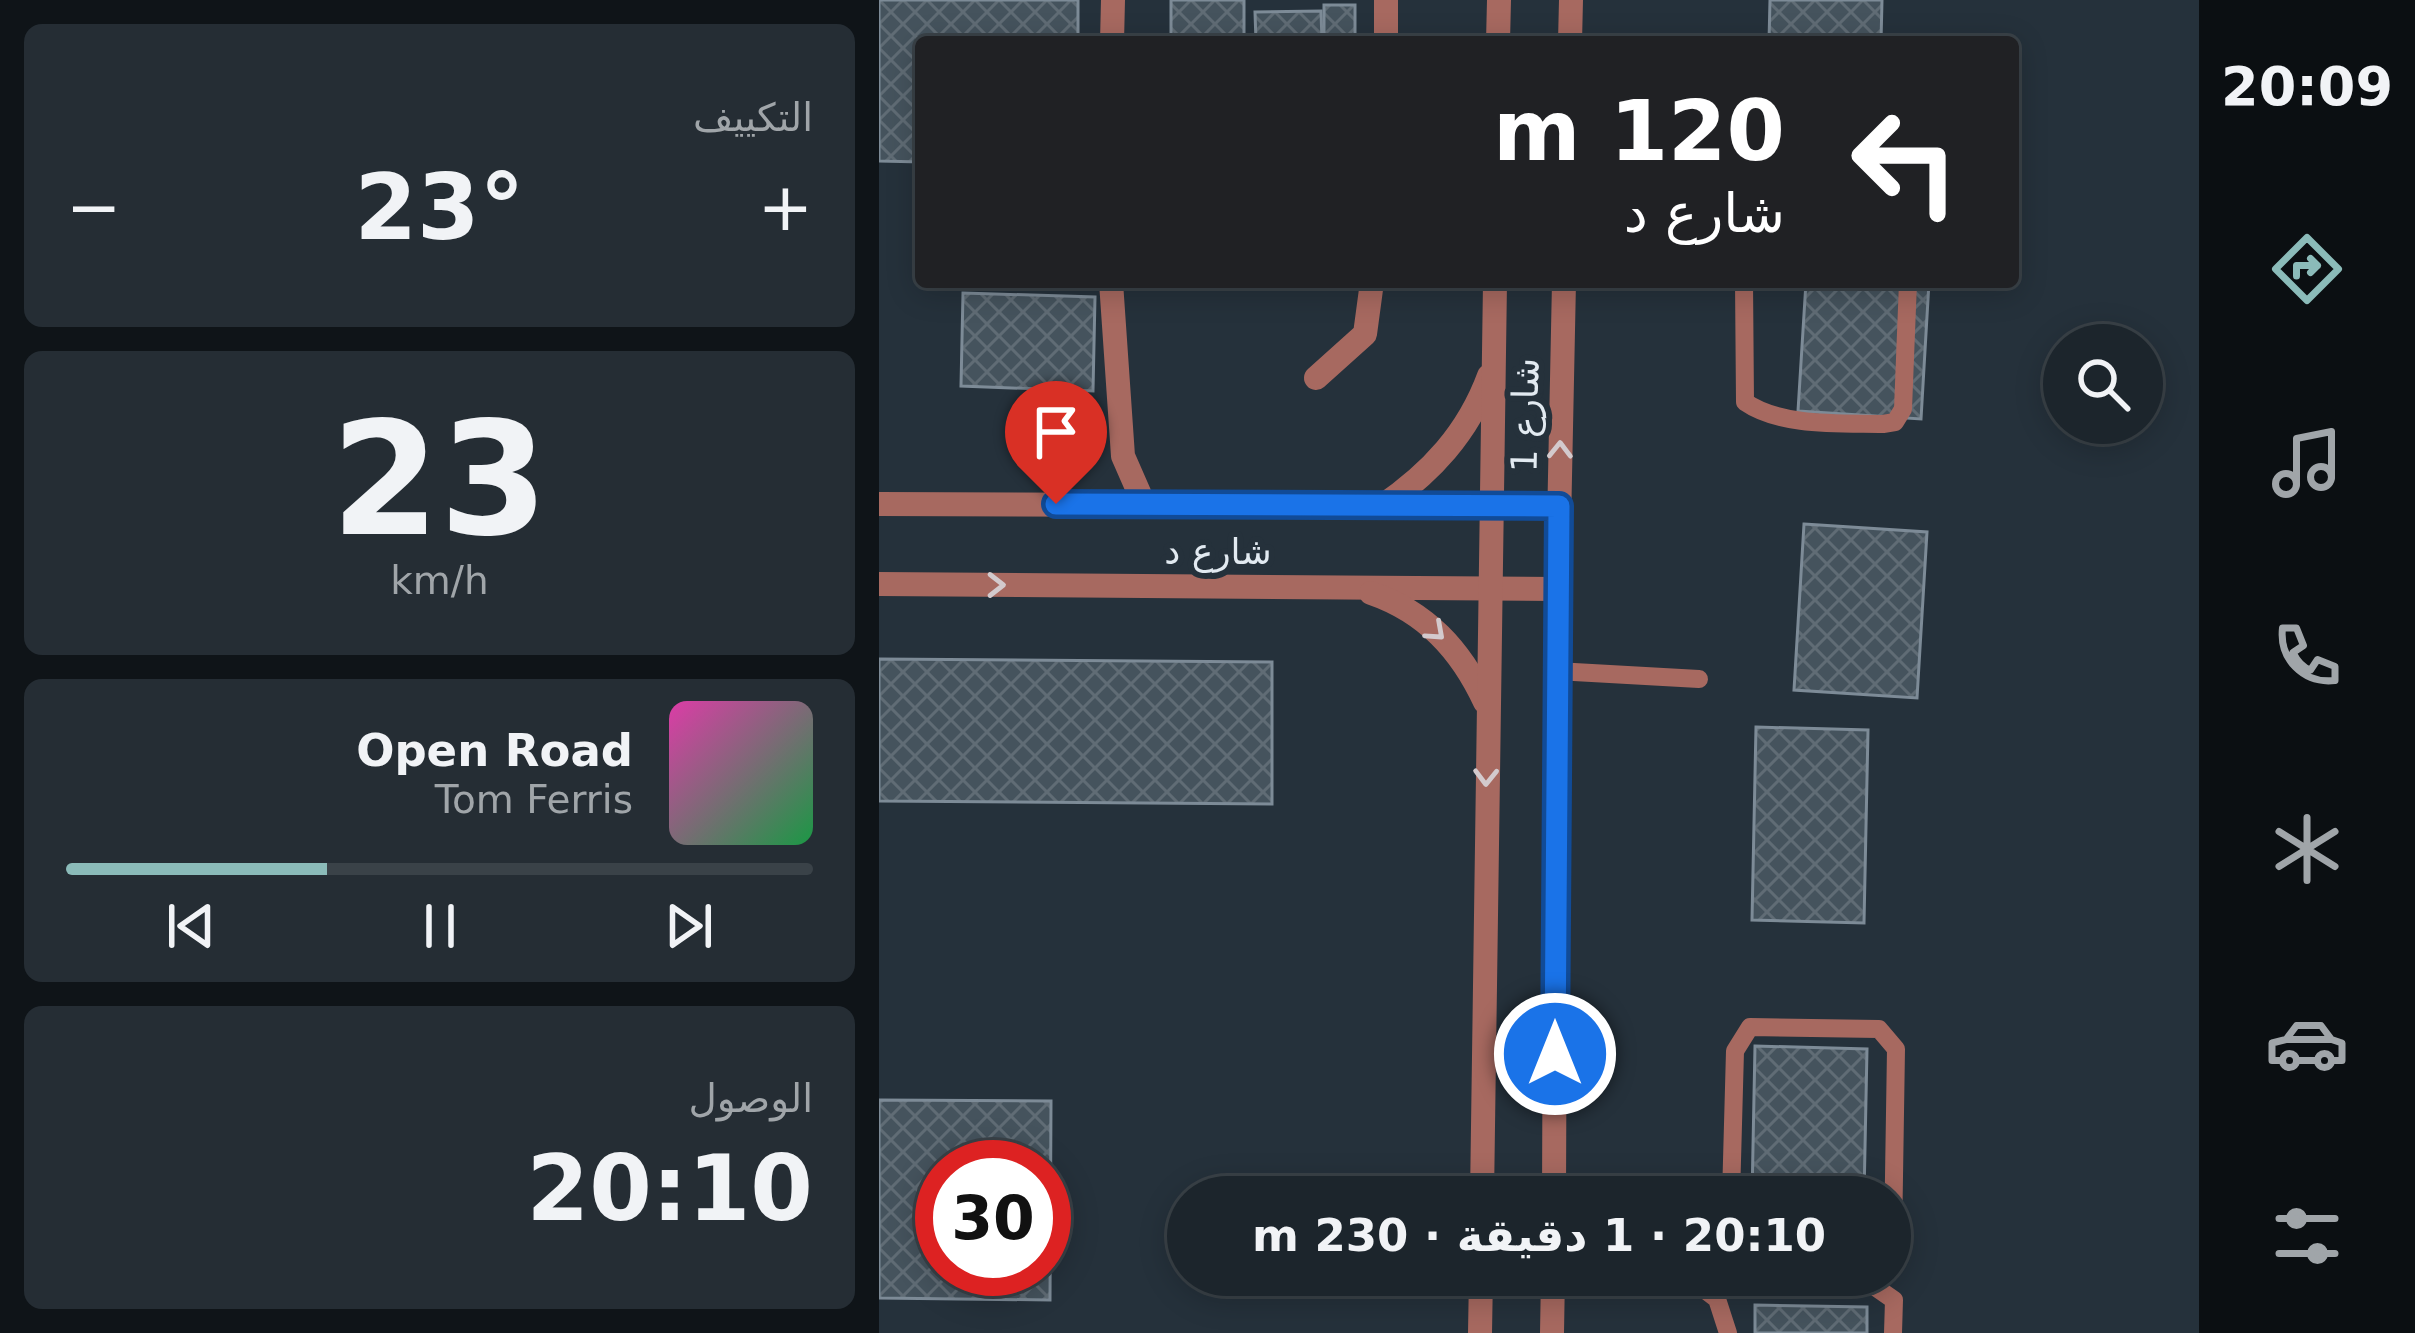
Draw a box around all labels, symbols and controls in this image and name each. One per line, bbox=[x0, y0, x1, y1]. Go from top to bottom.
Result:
text: 20:09 bbox=[2221, 55, 2393, 118]
text: 120 m bbox=[1493, 82, 1785, 180]
icon: left bbox=[1827, 84, 1983, 240]
text: التكييف bbox=[693, 95, 813, 140]
text: 23° bbox=[354, 155, 525, 260]
text: − bbox=[66, 169, 121, 246]
text: + bbox=[758, 169, 813, 246]
text: شارع د bbox=[1624, 182, 1785, 245]
icon: directions bbox=[2265, 227, 2349, 311]
map controls bbox=[2043, 324, 2163, 444]
button: search bbox=[2043, 324, 2163, 444]
street label: شارع 1 bbox=[1504, 357, 1547, 473]
pin bbox=[1005, 381, 1107, 504]
text: 23 bbox=[331, 389, 548, 571]
icon: arrive bbox=[1023, 399, 1089, 465]
icon: music bbox=[2265, 421, 2349, 505]
one-way arrow bbox=[1547, 440, 1573, 459]
street label: شارع د bbox=[1164, 531, 1272, 573]
text: km/h bbox=[390, 558, 489, 603]
one-way arrow bbox=[988, 572, 1006, 598]
icon: phone bbox=[2265, 614, 2349, 698]
one-way arrow bbox=[1423, 618, 1444, 639]
text: Open Road bbox=[356, 724, 633, 777]
one-way arrow bbox=[1474, 768, 1500, 787]
text: Tom Ferris bbox=[435, 777, 633, 822]
icon: climate bbox=[2265, 807, 2349, 891]
icon: previous bbox=[158, 893, 224, 959]
icon: pause bbox=[407, 893, 473, 959]
icon: next bbox=[656, 893, 722, 959]
position arrow bbox=[1492, 991, 1618, 1117]
icon: car bbox=[2265, 1001, 2349, 1085]
text: الوصول bbox=[689, 1076, 813, 1121]
text: 20:10 bbox=[527, 1136, 813, 1241]
speed limit sign: 30 bbox=[915, 1140, 1071, 1296]
icon: filters bbox=[2265, 1194, 2349, 1278]
text: 20:10 · 1 دقيقة · 230 m bbox=[1252, 1209, 1826, 1262]

